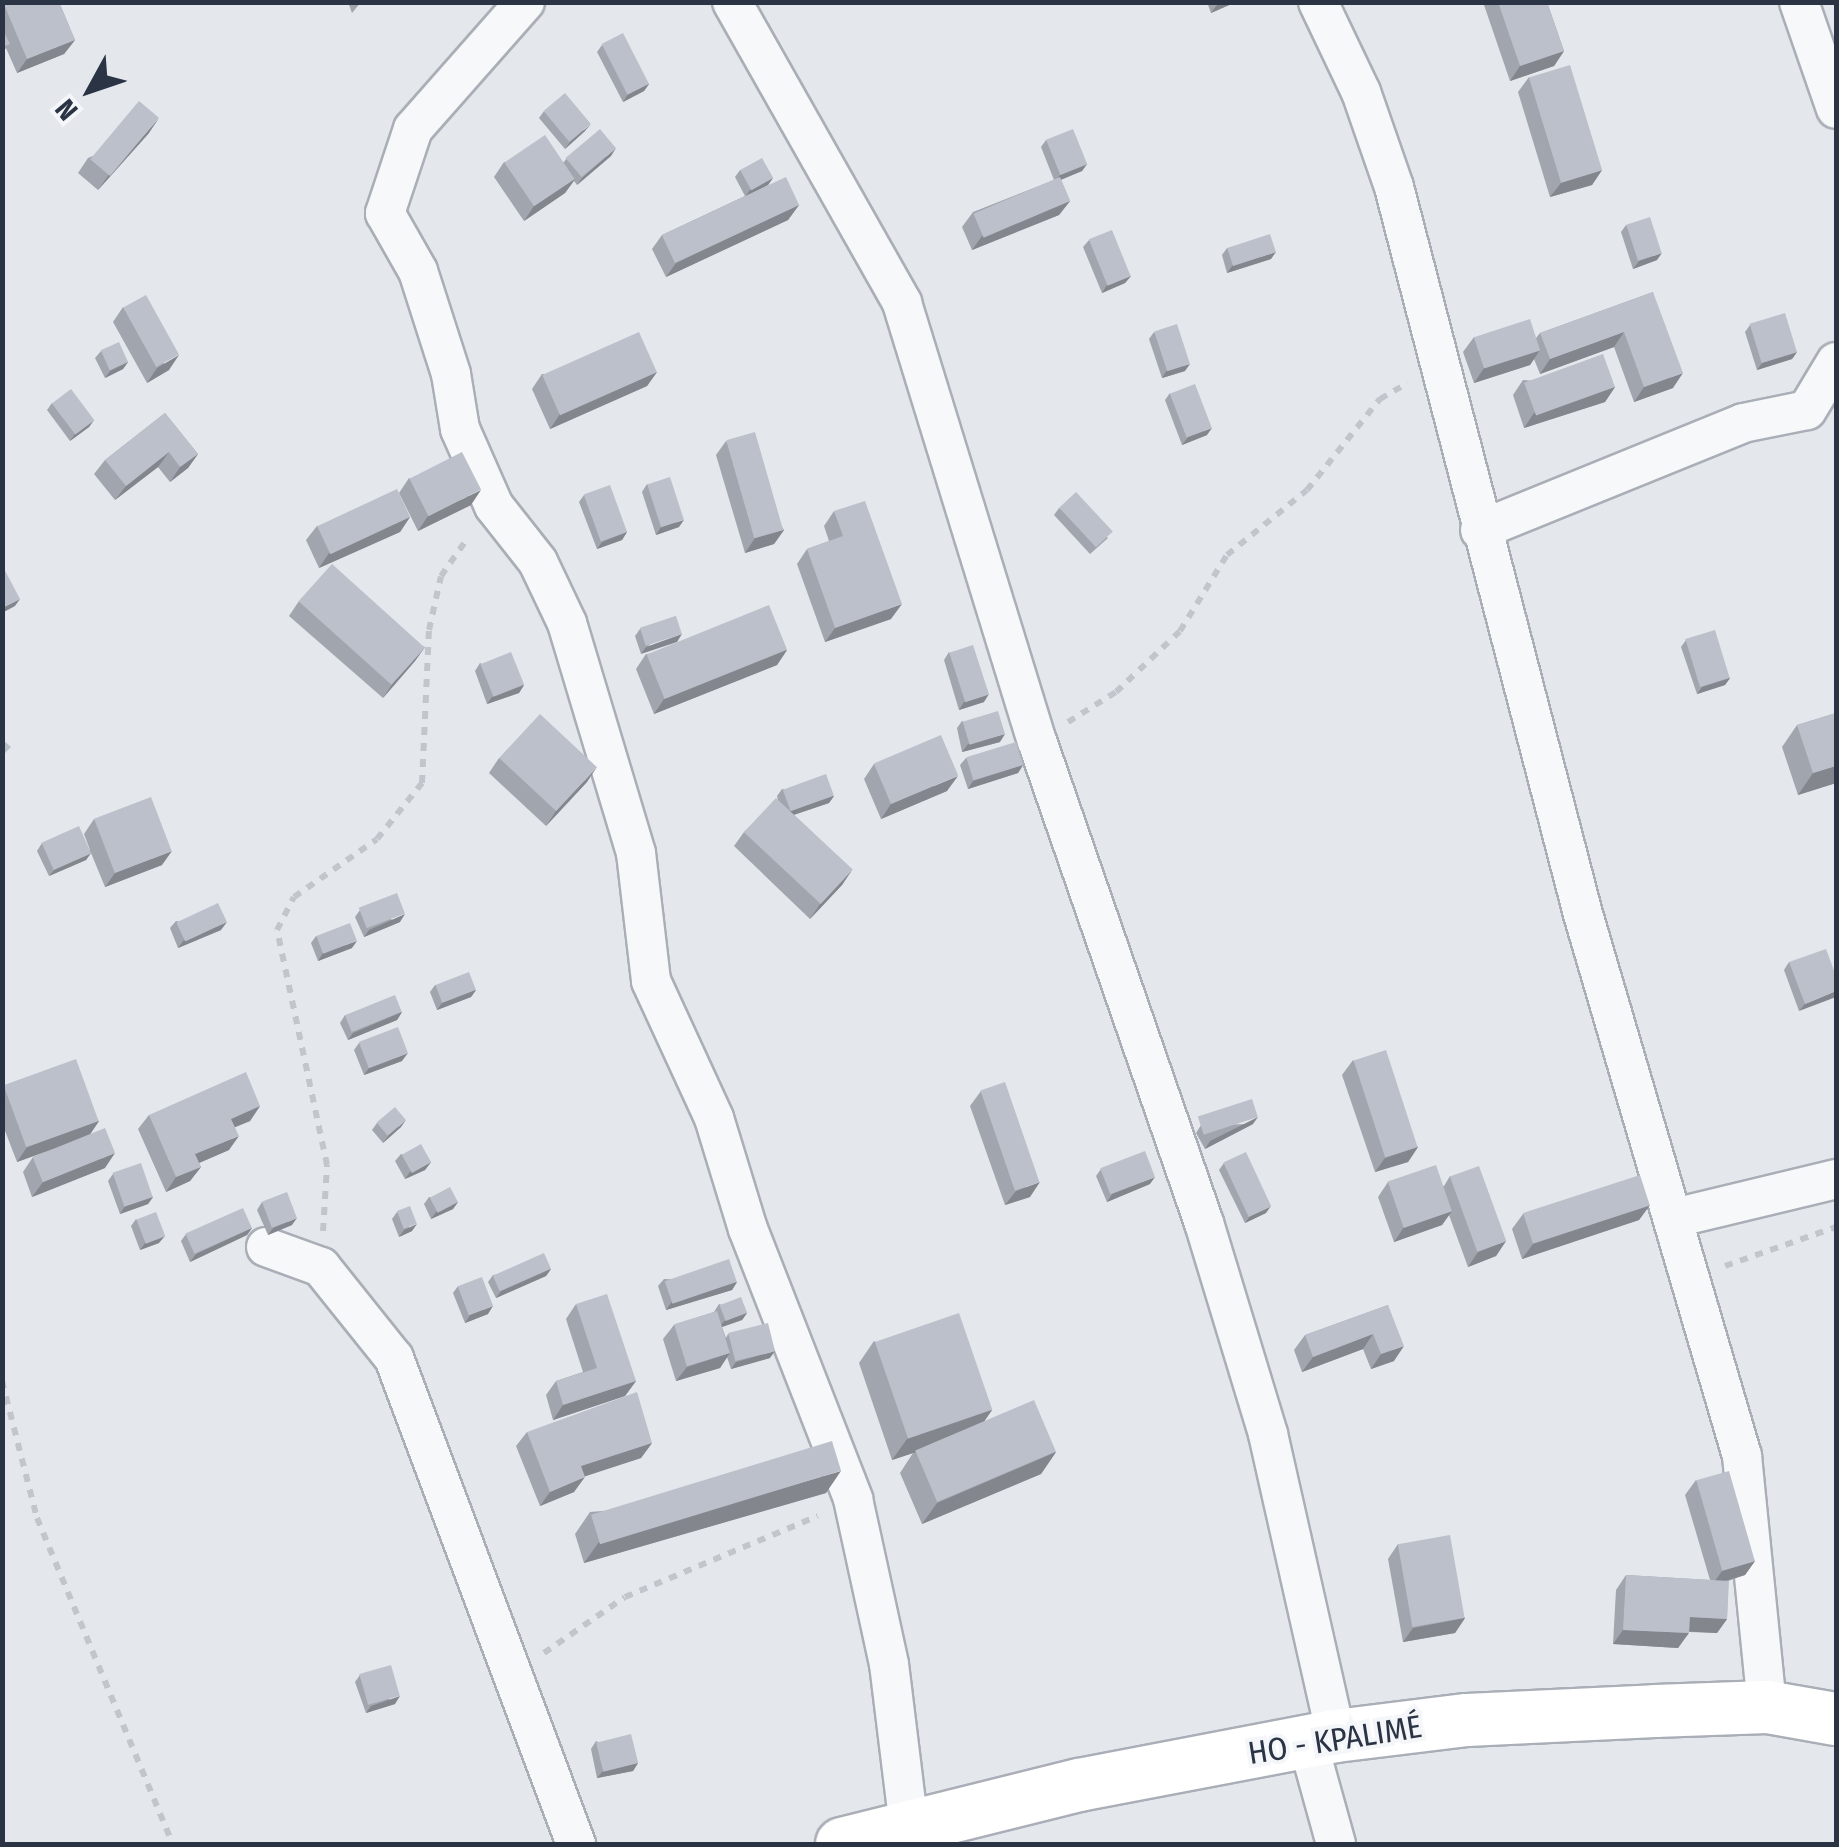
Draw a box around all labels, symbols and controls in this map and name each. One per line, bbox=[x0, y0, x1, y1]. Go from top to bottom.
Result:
north arrow bbox=[40, 40, 140, 140]
text: N bbox=[49, 93, 85, 127]
street label: HO - KPALIMÉ bbox=[1245, 1707, 1425, 1773]

